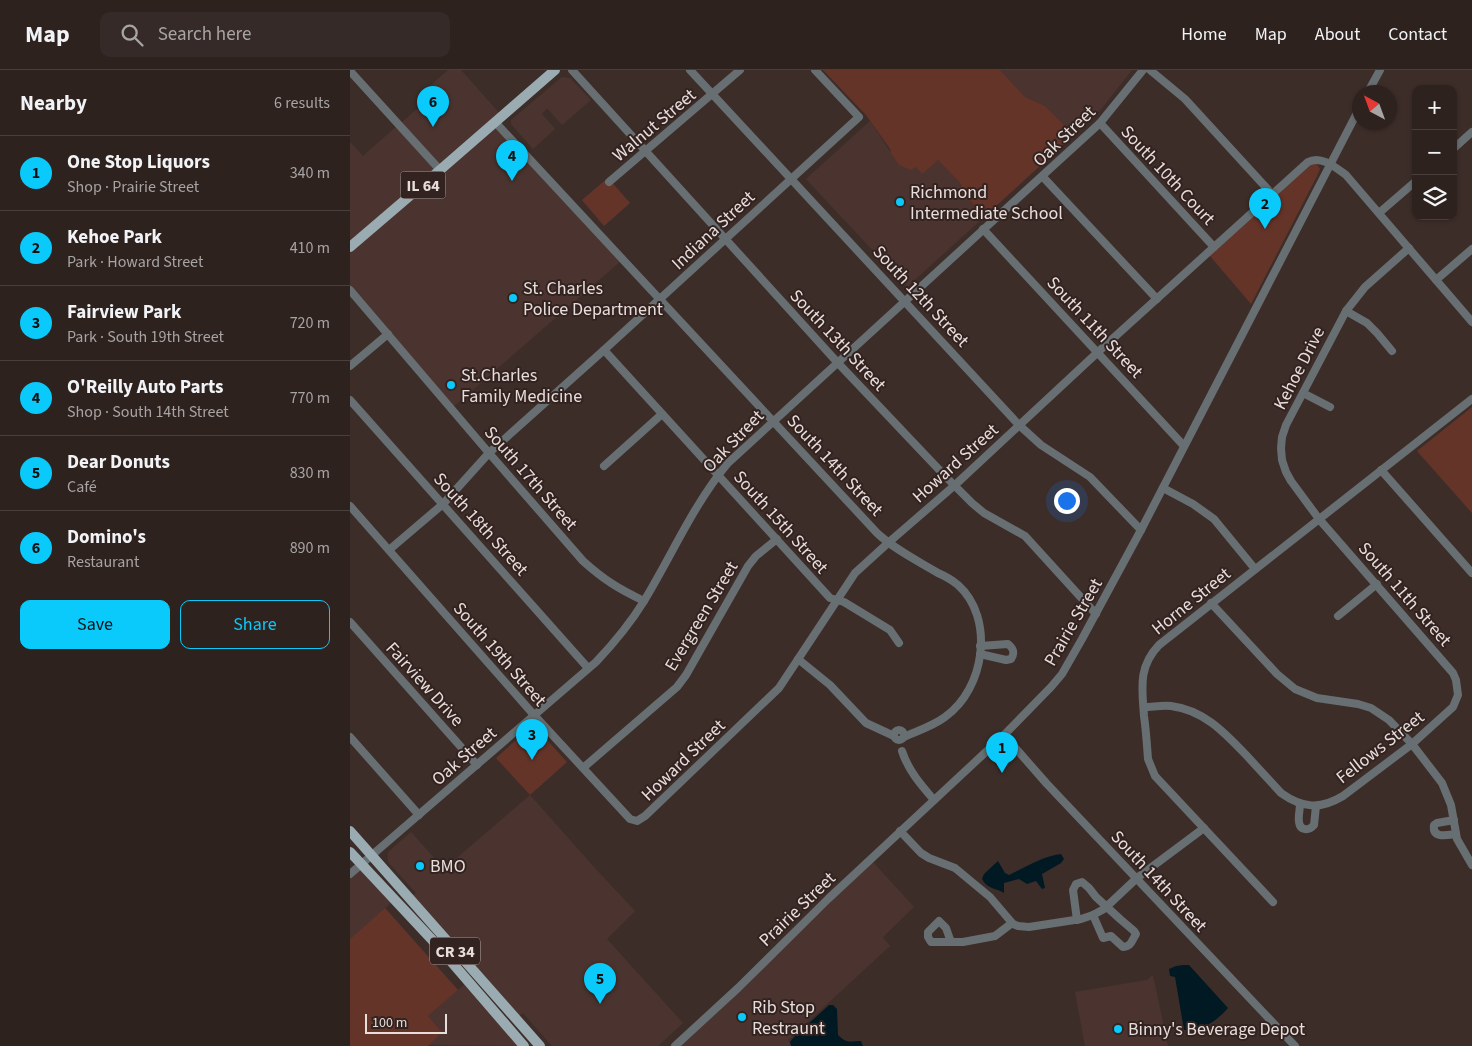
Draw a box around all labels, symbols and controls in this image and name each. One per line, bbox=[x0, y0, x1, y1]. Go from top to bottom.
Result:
search box bbox=[100, 12, 450, 57]
text: Map bbox=[25, 17, 70, 52]
icon: search bbox=[118, 21, 146, 49]
text: Search here bbox=[158, 21, 251, 48]
text: Home bbox=[1181, 22, 1227, 47]
text: Map bbox=[1255, 22, 1287, 47]
text: About bbox=[1315, 22, 1360, 47]
text: Contact bbox=[1388, 22, 1447, 47]
street label: Walnut Street bbox=[607, 83, 701, 168]
north arrow bbox=[1352, 85, 1397, 130]
map controls bbox=[1412, 85, 1457, 220]
button: + bbox=[1412, 85, 1457, 130]
pin: 6 bbox=[417, 86, 449, 127]
text: Nearby bbox=[20, 88, 87, 118]
text: 6 results bbox=[274, 92, 330, 114]
street label: Oak Street bbox=[1027, 100, 1101, 173]
street label: South 10th Court bbox=[1115, 120, 1220, 231]
button: − bbox=[1412, 130, 1457, 175]
pin: 4 bbox=[496, 140, 528, 181]
text: One Stop Liquors bbox=[67, 149, 210, 176]
text: 1 bbox=[32, 162, 40, 184]
text: 340 m bbox=[290, 162, 330, 184]
road number: IL 64 bbox=[400, 172, 446, 198]
button: layers bbox=[1412, 175, 1457, 220]
text: Shop · Prairie Street bbox=[67, 176, 199, 198]
place label: Richmond Intermediate School bbox=[910, 180, 1063, 226]
street label: Indiana Street bbox=[666, 185, 761, 276]
pin: 2 bbox=[1249, 188, 1281, 229]
marker: Richmond Intermediate School bbox=[894, 196, 906, 208]
text: Kehoe Park bbox=[67, 224, 162, 251]
text: 2 bbox=[32, 237, 40, 259]
text: 410 m bbox=[290, 237, 330, 259]
street label: South 12th Street bbox=[867, 240, 974, 353]
text: Park · Howard Street bbox=[67, 251, 203, 273]
street label: South 11th Street bbox=[1041, 271, 1148, 384]
place label: St. Charles Police Department bbox=[523, 276, 663, 322]
street label: South 13th Street bbox=[784, 284, 891, 397]
marker: St. Charles Police Department bbox=[507, 292, 519, 304]
text: Fairview Park bbox=[67, 299, 181, 326]
text: 3 bbox=[32, 312, 40, 334]
text: 720 m bbox=[290, 312, 330, 334]
street label: Kehoe Drive bbox=[1268, 322, 1331, 414]
text: Park · South 19th Street bbox=[67, 326, 224, 348]
place label: St.Charles Family Medicine bbox=[461, 363, 582, 409]
text: O'Reilly Auto Parts bbox=[67, 374, 224, 401]
marker: St.Charles Family Medicine bbox=[445, 379, 457, 391]
text: 4 bbox=[32, 387, 40, 409]
text: 770 m bbox=[290, 387, 330, 409]
text: Shop · South 14th Street bbox=[67, 401, 229, 423]
street label: Oak Street bbox=[697, 404, 770, 478]
street label: South 14th Street bbox=[781, 409, 888, 522]
street label: Howard Street bbox=[907, 418, 1004, 509]
street label: South 17th Street bbox=[478, 421, 583, 536]
text: Dear Donuts bbox=[67, 449, 170, 476]
text: 5 bbox=[32, 462, 40, 484]
text: 830 m bbox=[290, 462, 330, 484]
street label: South 15th Street bbox=[727, 465, 834, 579]
street label: South 18th Street bbox=[427, 467, 534, 581]
text: Café bbox=[67, 476, 97, 498]
your location bbox=[1054, 488, 1080, 514]
text: Domino's bbox=[67, 524, 146, 551]
text: 6 bbox=[32, 537, 40, 559]
text: 890 m bbox=[290, 537, 330, 559]
street label: South 11th Street bbox=[1352, 537, 1457, 652]
text: Restaurant bbox=[67, 551, 140, 573]
street label: Evergreen Street bbox=[659, 557, 744, 676]
street label: Horne Street bbox=[1146, 562, 1236, 641]
street label: Prairie Street bbox=[1038, 574, 1109, 671]
street label: South 19th Street bbox=[447, 597, 552, 712]
button: Save bbox=[20, 600, 170, 649]
button: Share bbox=[180, 600, 330, 649]
street label: Fairview Drive bbox=[380, 637, 469, 732]
street label: Fellows Street bbox=[1331, 705, 1430, 790]
street label: Howard Street bbox=[636, 714, 731, 807]
pin: 3 bbox=[516, 719, 548, 760]
street label: Oak Street bbox=[426, 721, 502, 792]
pin: 1 bbox=[986, 732, 1018, 773]
street label: South 14th Street bbox=[1105, 825, 1212, 938]
place label: BMO bbox=[430, 854, 466, 879]
marker: BMO bbox=[414, 860, 426, 872]
street label: Prairie Street bbox=[753, 866, 841, 952]
road number: CR 34 bbox=[430, 938, 480, 964]
pin: 5 bbox=[584, 963, 616, 1004]
place label: Rib Stop Restraunt bbox=[752, 995, 825, 1041]
scale bar bbox=[365, 1011, 448, 1034]
marker: Rib Stop Restraunt bbox=[736, 1011, 748, 1023]
text: 100 m bbox=[372, 1013, 407, 1033]
place label: Binny's Beverage Depot bbox=[1128, 1017, 1305, 1042]
marker: Binny's Beverage Depot bbox=[1112, 1023, 1124, 1035]

